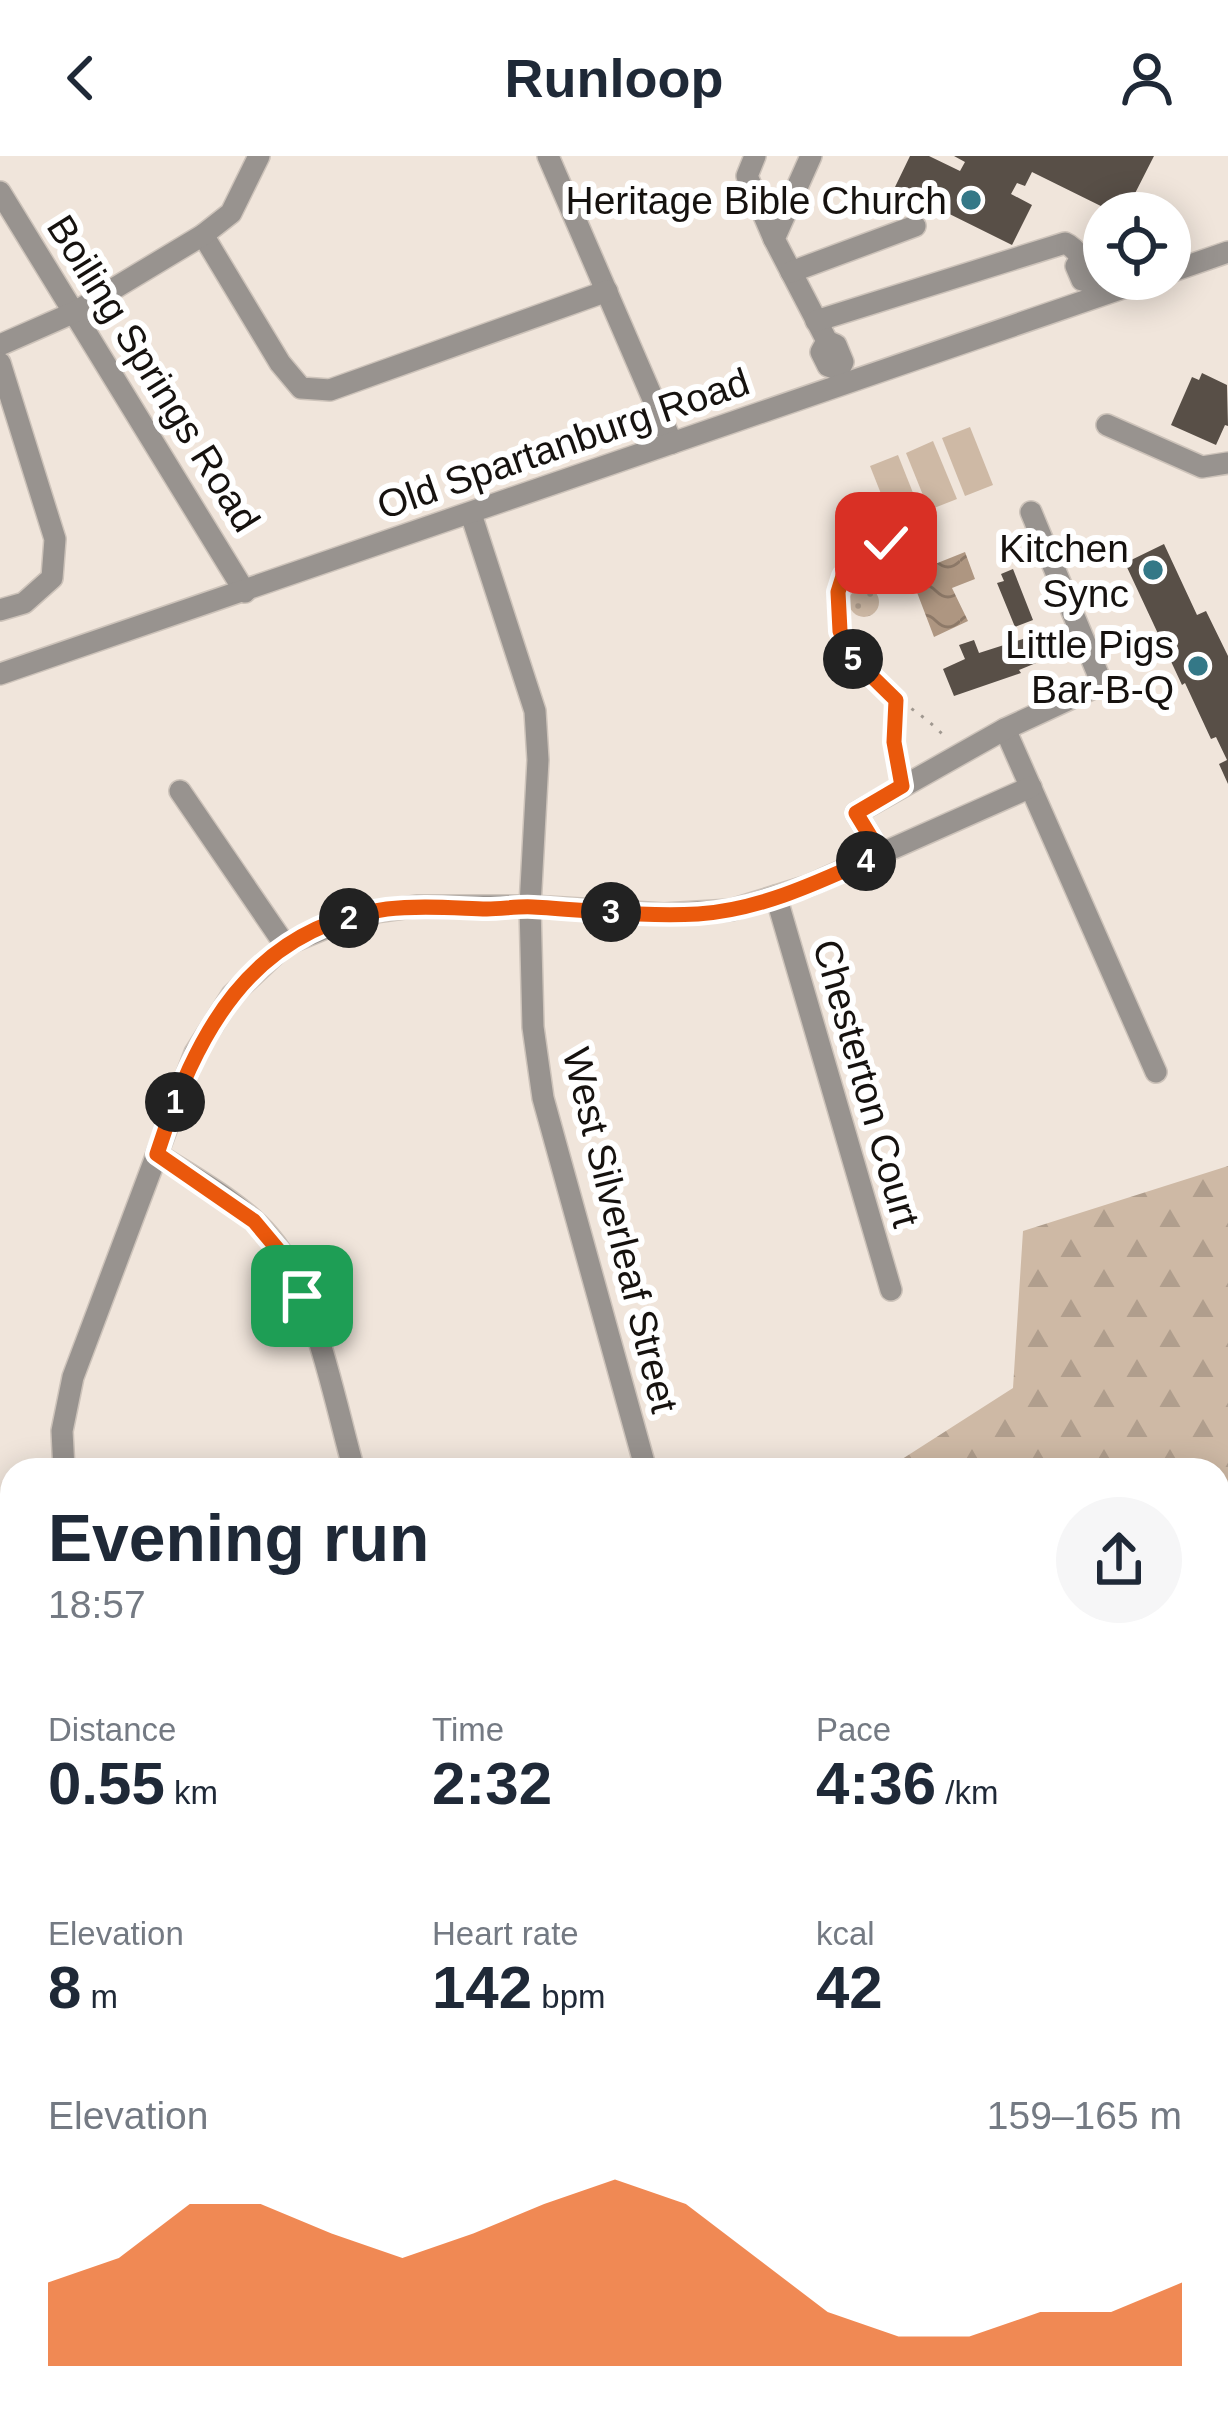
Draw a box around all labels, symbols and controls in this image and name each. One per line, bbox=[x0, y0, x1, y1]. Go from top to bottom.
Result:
icon: back bbox=[48, 45, 114, 111]
icon: person bbox=[1114, 45, 1180, 111]
text: Runloop bbox=[505, 48, 723, 108]
place label: Heritage Bible Church bbox=[565, 179, 947, 222]
marker: Heritage Bible Church bbox=[958, 187, 984, 213]
map controls bbox=[1083, 192, 1191, 300]
button: locate bbox=[1083, 192, 1191, 300]
street label: Boiling Springs Road bbox=[39, 207, 268, 539]
street label: Old Spartanburg Road bbox=[372, 360, 755, 527]
pin bbox=[835, 492, 937, 594]
icon: check bbox=[853, 510, 919, 576]
place label: Kitchen Sync bbox=[999, 527, 1129, 615]
marker: Kitchen Sync bbox=[1140, 557, 1166, 583]
place label: Little Pigs Bar-B-Q bbox=[1005, 623, 1174, 711]
pin: 5 bbox=[823, 629, 883, 689]
text: 5 bbox=[844, 640, 862, 677]
marker: Little Pigs Bar-B-Q bbox=[1185, 653, 1211, 679]
pin: 4 bbox=[836, 831, 896, 891]
text: 4 bbox=[857, 842, 875, 879]
pin: 3 bbox=[581, 882, 641, 942]
pin: 2 bbox=[319, 888, 379, 948]
text: 3 bbox=[602, 893, 620, 930]
text: 2 bbox=[340, 899, 358, 936]
street label: Chesterton Court bbox=[805, 934, 928, 1232]
street label: West Silverleaf Street bbox=[554, 1043, 687, 1417]
pin: 1 bbox=[145, 1072, 205, 1132]
text: 1 bbox=[166, 1083, 184, 1120]
pin bbox=[251, 1245, 353, 1347]
icon: arrive bbox=[269, 1263, 335, 1329]
button: share bbox=[1056, 1497, 1182, 1623]
text: Evening run bbox=[48, 1501, 429, 1575]
text: 18:57 bbox=[48, 1583, 146, 1626]
text: Distance bbox=[48, 1711, 176, 1748]
text: Time bbox=[432, 1711, 504, 1748]
text: Pace bbox=[816, 1711, 891, 1748]
text: 0.55 bbox=[48, 1750, 165, 1817]
text: 2:32 bbox=[432, 1750, 552, 1817]
text: 4:36 bbox=[816, 1750, 936, 1817]
text: km bbox=[165, 1774, 218, 1811]
text: /km bbox=[936, 1774, 998, 1811]
text: Elevation bbox=[48, 1915, 184, 1952]
text: Heart rate bbox=[432, 1915, 579, 1952]
text: kcal bbox=[816, 1915, 875, 1952]
text: 8 bbox=[48, 1954, 81, 2021]
text: 142 bbox=[432, 1954, 532, 2021]
text: 42 bbox=[816, 1954, 883, 2021]
text: m bbox=[81, 1978, 118, 2015]
text: bpm bbox=[532, 1978, 605, 2015]
text: Elevation bbox=[48, 2094, 208, 2137]
text: 159–165 m bbox=[987, 2094, 1182, 2137]

